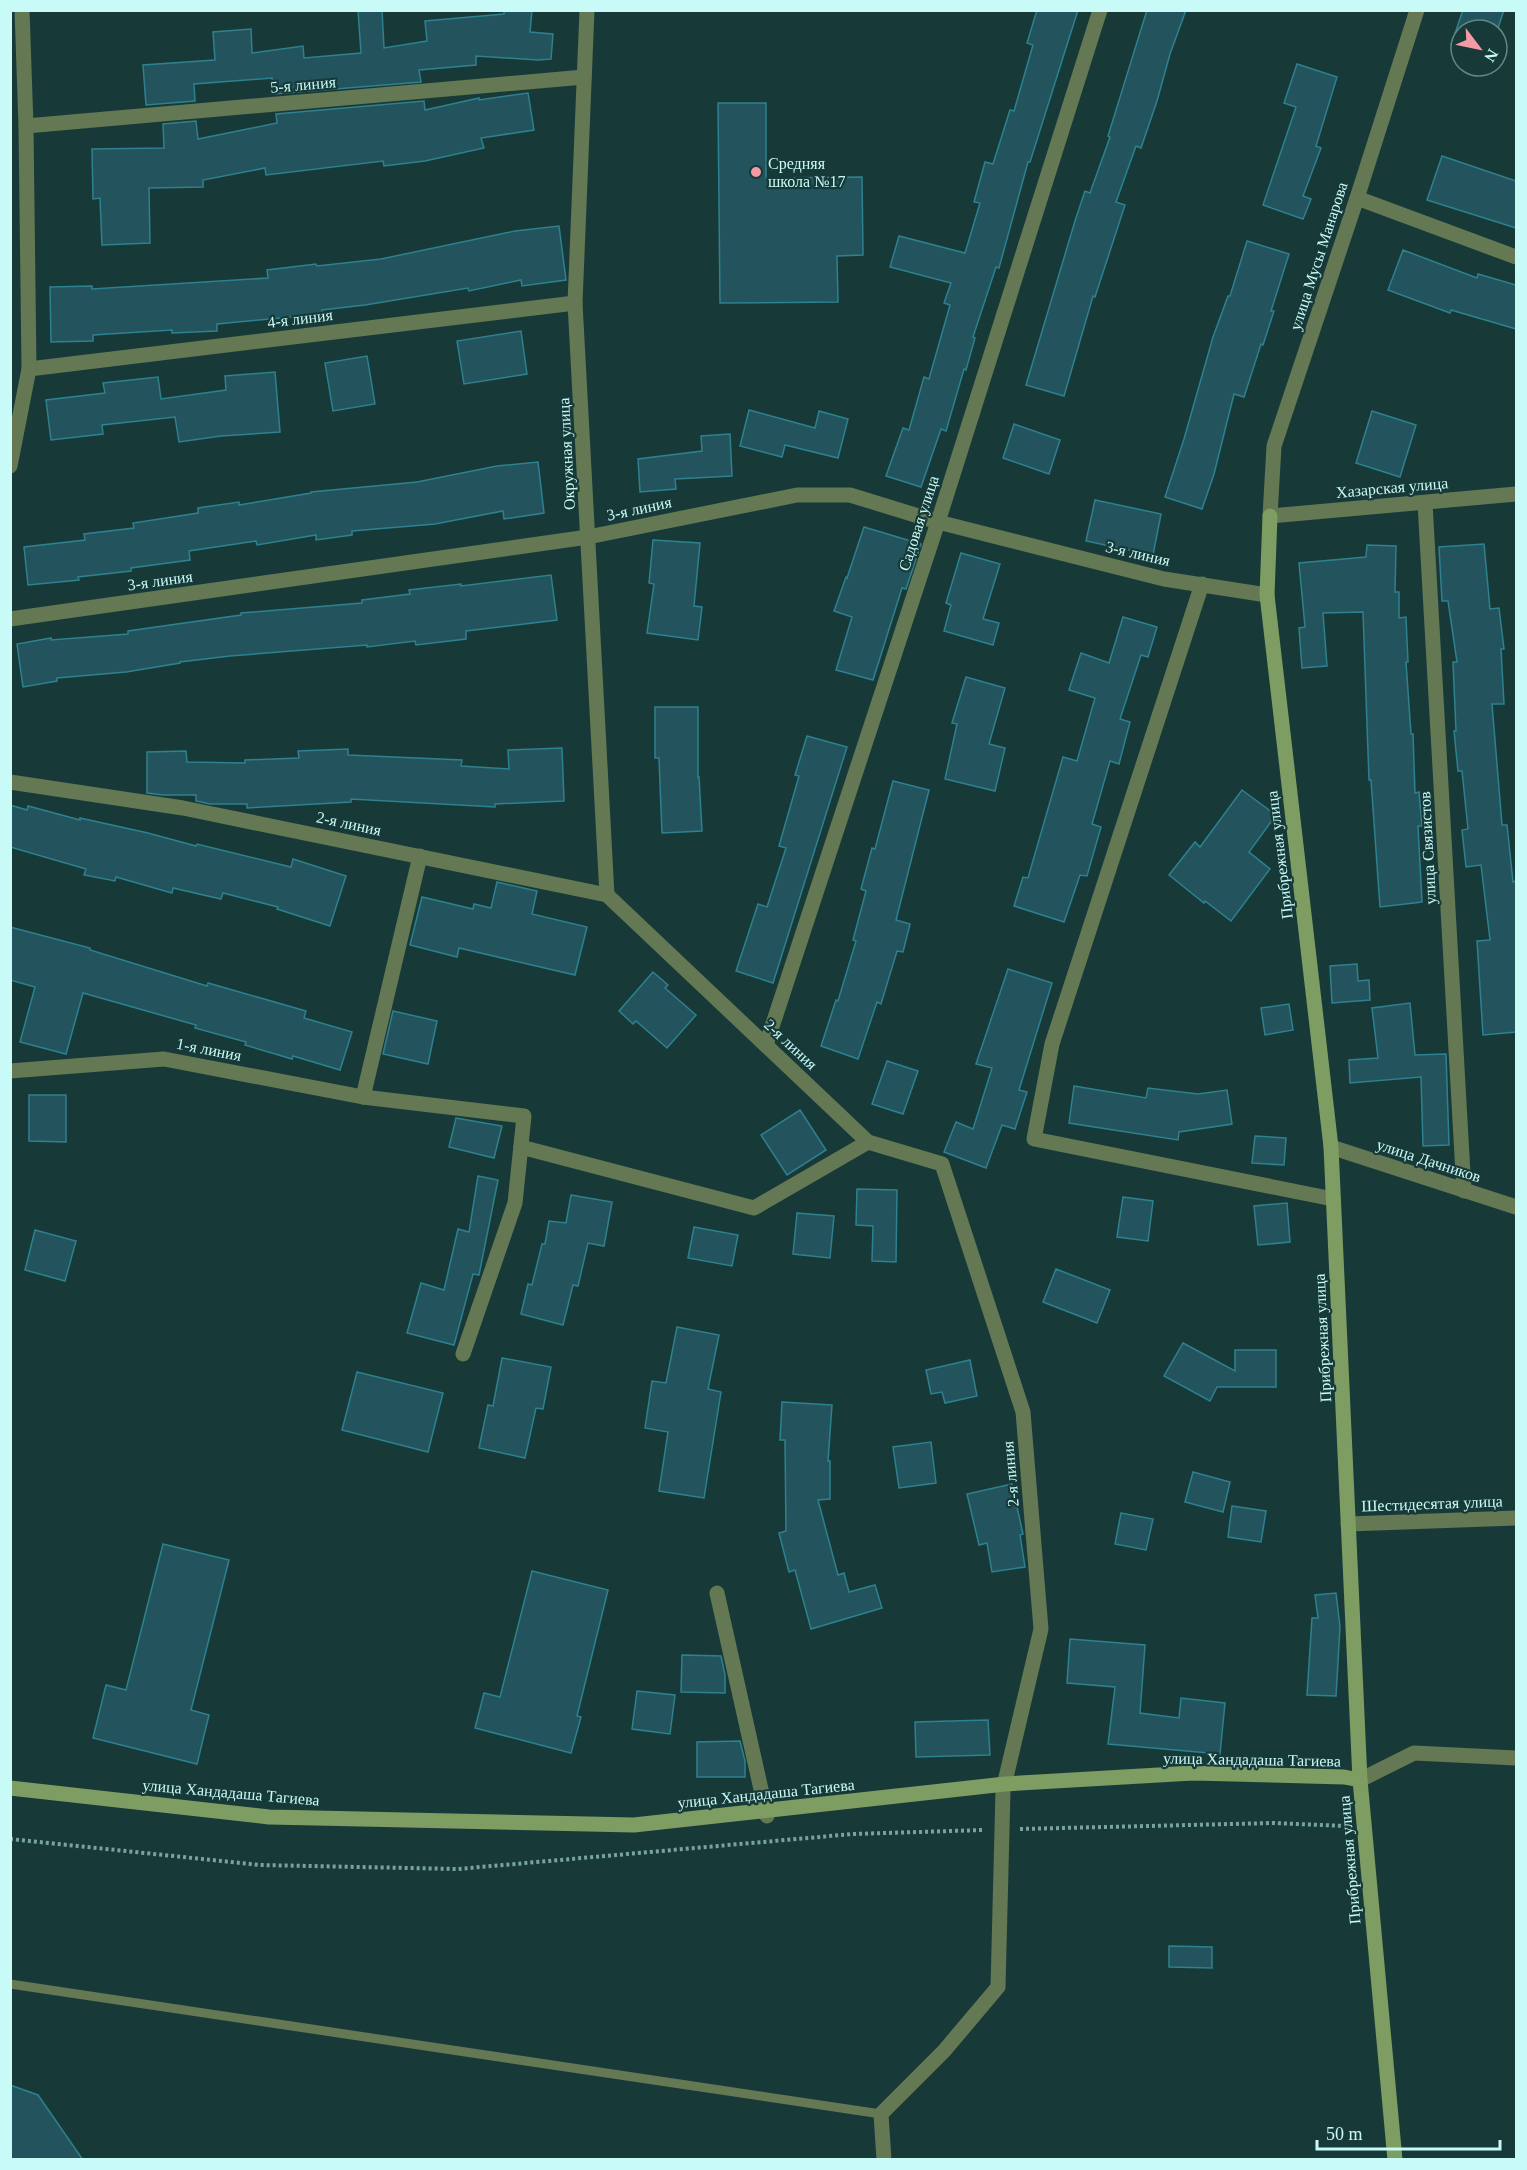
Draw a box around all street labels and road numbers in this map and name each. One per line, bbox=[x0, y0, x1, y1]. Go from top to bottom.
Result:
street label: 5-я линия bbox=[270, 73, 337, 96]
street label: улица Мусы Манарова bbox=[1287, 180, 1351, 333]
street label: 4-я линия bbox=[266, 306, 334, 331]
street label: Окружная улица bbox=[555, 397, 579, 511]
street label: Садовая улица bbox=[895, 473, 943, 573]
street label: Хазарская улица bbox=[1335, 474, 1449, 502]
street label: 3-я линия bbox=[605, 493, 674, 524]
street label: 3-я линия bbox=[1104, 538, 1172, 569]
street label: 3-я линия bbox=[126, 567, 194, 593]
street label: Прибрежная улица bbox=[1263, 790, 1297, 920]
street label: улица Связистов bbox=[1416, 791, 1440, 905]
street label: 2-я линия bbox=[315, 808, 383, 839]
street label: 2-я линия bbox=[761, 1016, 821, 1073]
street label: 1-я линия bbox=[175, 1035, 243, 1064]
street label: улица Дачников bbox=[1374, 1136, 1484, 1186]
street label: Прибрежная улица bbox=[1311, 1273, 1335, 1403]
street label: 2-я линия bbox=[999, 1440, 1022, 1507]
street label: Шестидесятая улица bbox=[1361, 1493, 1503, 1515]
street label: улица Хандадаша Тагиева bbox=[1163, 1749, 1341, 1771]
street label: улица Хандадаша Тагиева bbox=[142, 1776, 320, 1810]
street label: улица Хандадаша Тагиева bbox=[677, 1776, 855, 1812]
street label: Прибрежная улица bbox=[1335, 1795, 1365, 1925]

